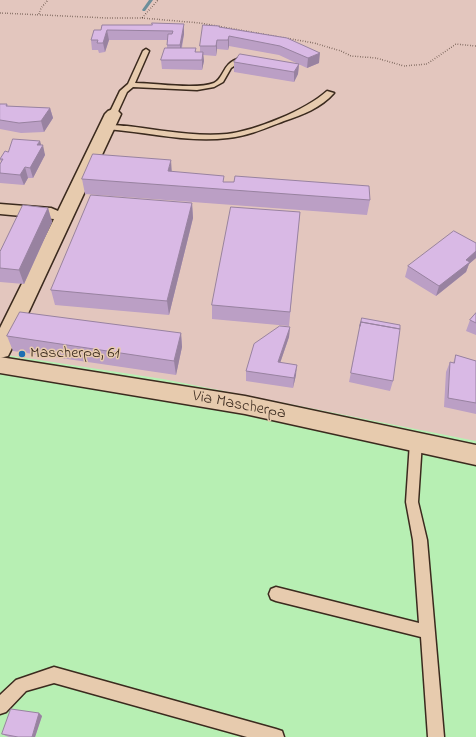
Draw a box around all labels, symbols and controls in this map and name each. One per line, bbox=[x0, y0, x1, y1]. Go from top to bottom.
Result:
place label: Mascherpa, 61 bbox=[30, 344, 120, 364]
marker: Mascherpa, 61 bbox=[17, 349, 27, 359]
street label: Via Mascherpa bbox=[191, 388, 287, 424]

